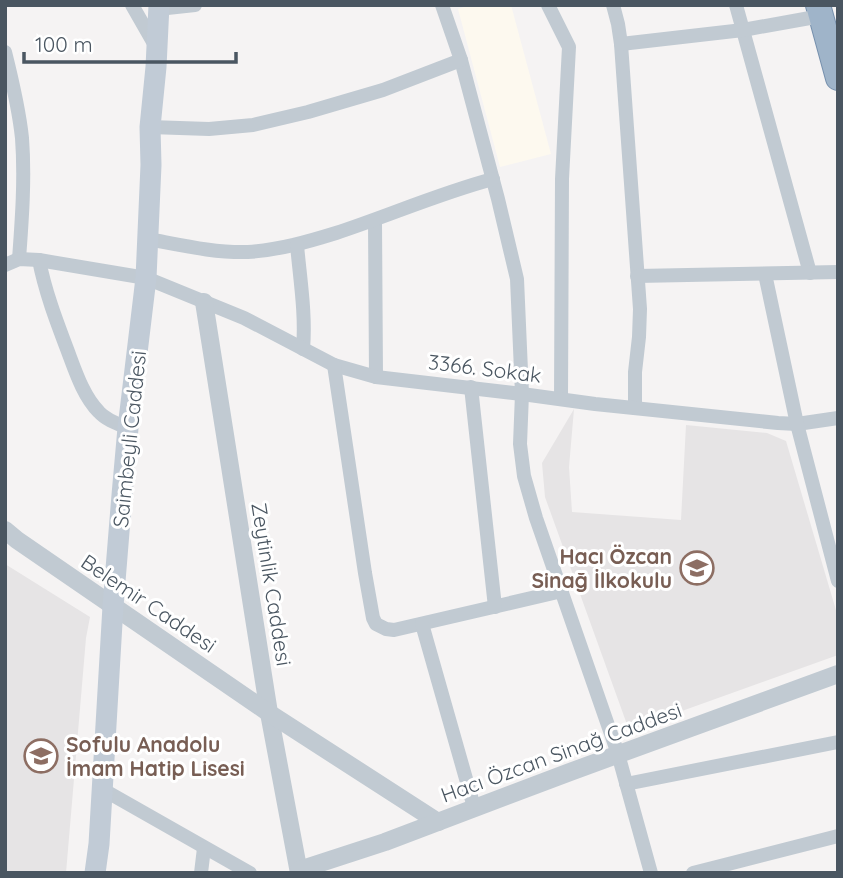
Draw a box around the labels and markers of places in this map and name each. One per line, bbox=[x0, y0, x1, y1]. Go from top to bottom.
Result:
place label: Hacı Özcan Sinağ İlkokulu bbox=[531, 543, 672, 593]
school or university icon: Hacı Özcan Sinağ İlkokulu bbox=[678, 549, 716, 587]
place label: Sofulu Anadolu İmam Hatip Lisesi bbox=[66, 731, 245, 781]
school or university icon: Sofulu Anadolu İmam Hatip Lisesi bbox=[22, 737, 60, 775]

